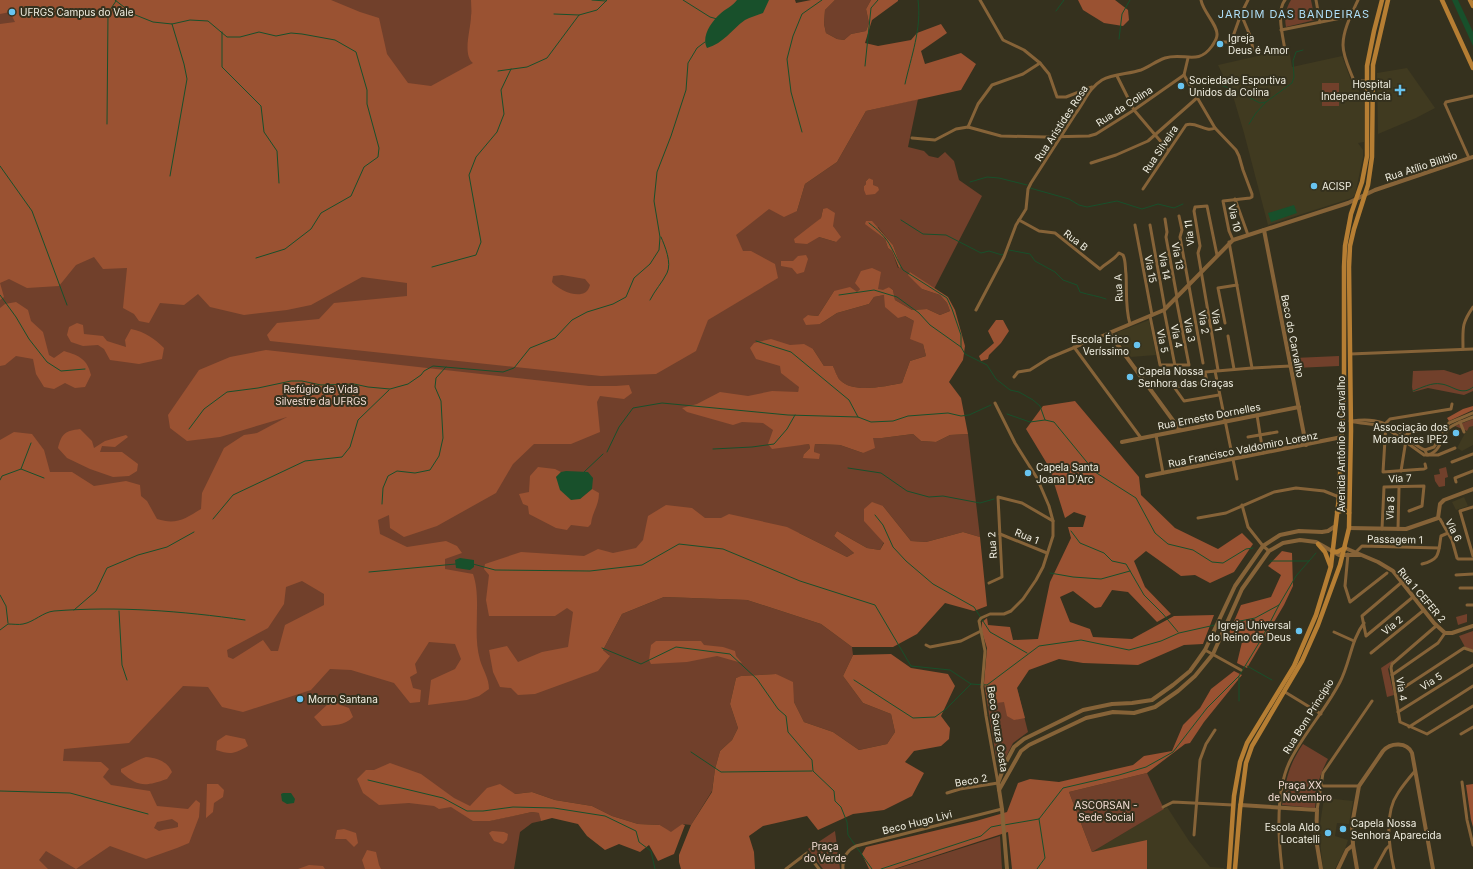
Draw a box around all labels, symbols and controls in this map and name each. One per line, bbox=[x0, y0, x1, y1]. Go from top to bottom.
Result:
place label: UFRGS Campus do Vale bbox=[20, 6, 134, 18]
marker: UFRGS Campus do Vale bbox=[7, 7, 17, 17]
district label: JARDIM DAS BANDEIRAS bbox=[1218, 7, 1370, 21]
place label: Igreja Deus é Amor bbox=[1228, 32, 1289, 56]
marker: Igreja Deus é Amor bbox=[1215, 39, 1225, 49]
place label: Sociedade Esportiva Unidos da Colina bbox=[1189, 74, 1286, 98]
place label: Hospital Independência bbox=[1321, 78, 1391, 102]
marker: Sociedade Esportiva Unidos da Colina bbox=[1176, 81, 1186, 91]
street label: Rua Aristides Rosa bbox=[1032, 83, 1090, 163]
street label: Rua da Colina bbox=[1093, 83, 1155, 129]
marker: Hospital Independência bbox=[1394, 84, 1406, 96]
street label: Rua Silveira bbox=[1140, 123, 1180, 175]
street label: Rua Atílio Bilibio bbox=[1383, 149, 1459, 183]
place label: ACISP bbox=[1322, 180, 1351, 192]
marker: ACISP bbox=[1309, 181, 1319, 191]
street label: Via 10 bbox=[1226, 203, 1244, 233]
street label: Via 11 bbox=[1182, 219, 1196, 247]
street label: Rua B bbox=[1062, 227, 1090, 253]
street label: Via 13 bbox=[1169, 241, 1187, 271]
street label: Via 14 bbox=[1157, 251, 1173, 281]
street label: Via 15 bbox=[1142, 254, 1160, 284]
street label: Rua A bbox=[1111, 274, 1125, 302]
street label: Beco do Carvalho bbox=[1279, 294, 1307, 378]
street label: Via 1 bbox=[1209, 308, 1225, 332]
street label: Via 2 bbox=[1196, 309, 1212, 335]
street label: Via 3 bbox=[1182, 317, 1198, 343]
street label: Via 4 bbox=[1169, 323, 1185, 349]
street label: Via 5 bbox=[1155, 328, 1171, 354]
place label: Escola Érico Veríssimo bbox=[1071, 332, 1129, 357]
marker: Escola Érico Veríssimo bbox=[1132, 340, 1142, 350]
place label: Capela Nossa Senhora das Graças bbox=[1138, 365, 1234, 389]
marker: Capela Nossa Senhora das Graças bbox=[1125, 372, 1135, 382]
street label: Avenida Antônio de Carvalho bbox=[1335, 376, 1347, 512]
park label: Refúgio de Vida Silvestre da UFRGS bbox=[275, 383, 367, 407]
street label: Rua Ernesto Dornelles bbox=[1157, 400, 1261, 432]
place label: Associação dos Moradores IPE2 bbox=[1373, 421, 1448, 445]
marker: Associação dos Moradores IPE2 bbox=[1451, 428, 1461, 438]
street label: Rua Francisco Valdomiro Lorenz bbox=[1167, 429, 1319, 469]
place label: Capela Santa Joana D'Arc bbox=[1036, 461, 1099, 485]
marker: Capela Santa Joana D'Arc bbox=[1023, 468, 1033, 478]
street label: Via 7 bbox=[1388, 471, 1412, 485]
street label: Via 8 bbox=[1383, 496, 1397, 520]
street label: Via 6 bbox=[1443, 517, 1465, 543]
street label: Rua 1 bbox=[1013, 526, 1041, 546]
street label: Rua 2 bbox=[985, 531, 999, 559]
street label: Passagem 1 bbox=[1367, 533, 1423, 545]
street label: Rua 1 CEFER 2 bbox=[1395, 565, 1449, 625]
street label: Via 2 bbox=[1379, 613, 1405, 637]
place label: Igreja Universal do Reino de Deus bbox=[1208, 619, 1291, 643]
marker: Igreja Universal do Reino de Deus bbox=[1294, 626, 1304, 636]
street label: Via 5 bbox=[1418, 670, 1444, 692]
street label: Rua Bom Princípio bbox=[1280, 676, 1336, 756]
street label: Via 4 bbox=[1394, 676, 1410, 702]
street label: Beco Souza Costa bbox=[985, 685, 1011, 773]
place label: Morro Santana bbox=[308, 693, 378, 705]
marker: Morro Santana bbox=[295, 694, 305, 704]
street label: Beco 2 bbox=[954, 771, 988, 789]
park label: Praça XX de Novembro bbox=[1268, 779, 1332, 803]
park label: ASCORSAN - Sede Social bbox=[1075, 799, 1137, 823]
street label: Beco Hugo Livi bbox=[881, 808, 953, 836]
place label: Capela Nossa Senhora Aparecida bbox=[1351, 817, 1441, 841]
place label: Escola Aldo Locatelli bbox=[1265, 821, 1320, 845]
marker: Capela Nossa Senhora Aparecida bbox=[1338, 824, 1348, 834]
marker: Escola Aldo Locatelli bbox=[1323, 828, 1333, 838]
park label: Praça do Verde bbox=[804, 840, 847, 864]

